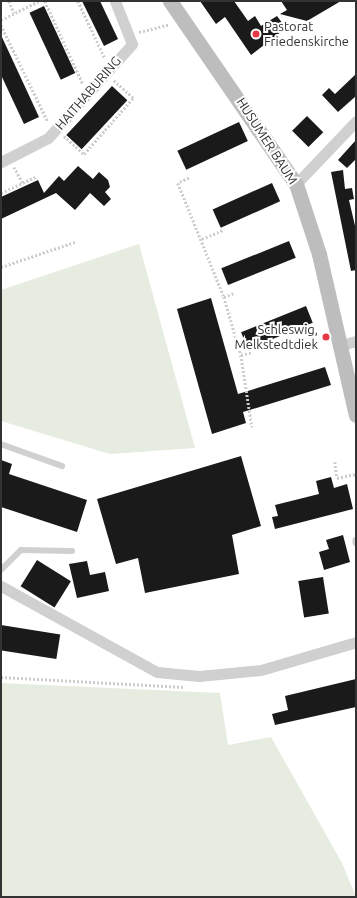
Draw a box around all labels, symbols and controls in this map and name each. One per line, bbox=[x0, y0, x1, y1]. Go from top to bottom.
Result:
place label: Pastorat Friedenskirche bbox=[264, 19, 349, 50]
marker: Pastorat Friedenskirche bbox=[251, 29, 261, 39]
street label: HAITHABURING bbox=[52, 53, 124, 133]
street label: HUSUMER BAUM bbox=[233, 95, 301, 187]
place label: Schleswig, Melkstedtdiek bbox=[234, 322, 318, 353]
marker: Schleswig, Melkstedtdiek bbox=[321, 332, 331, 342]

